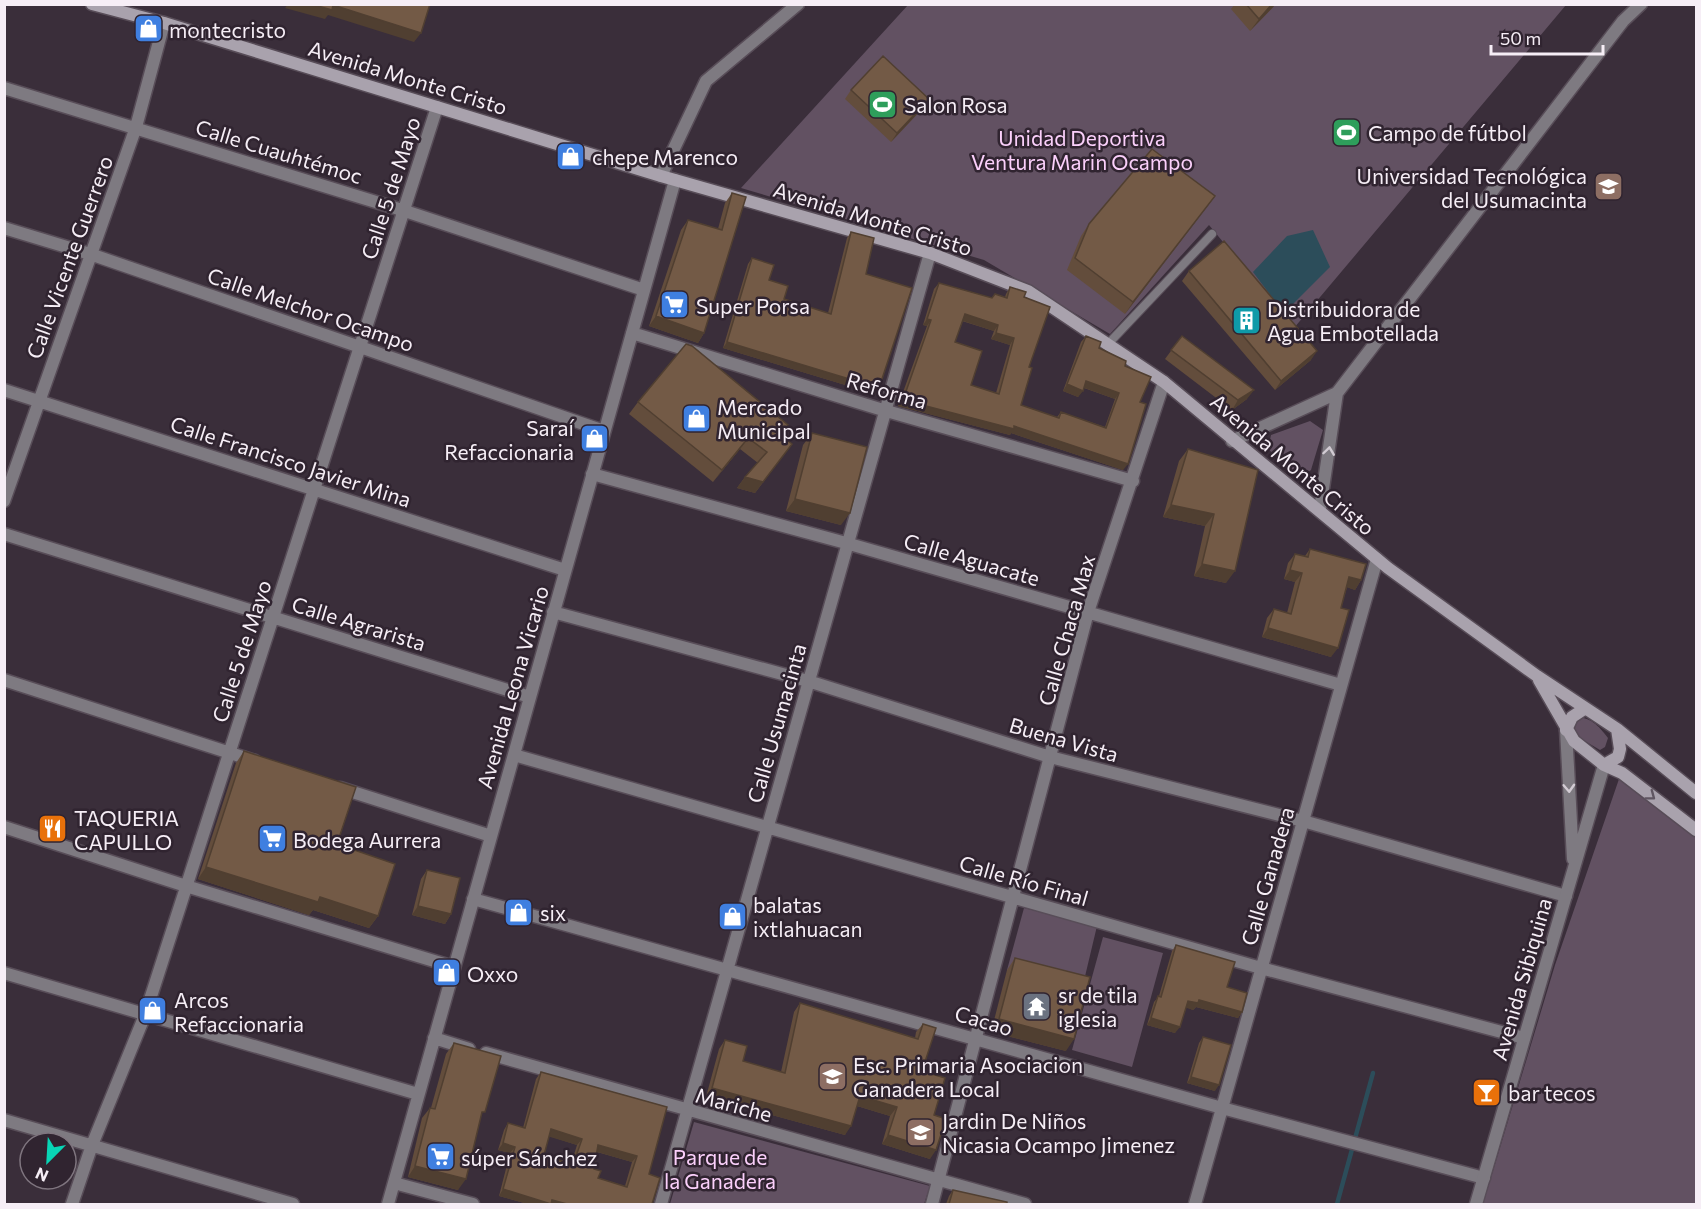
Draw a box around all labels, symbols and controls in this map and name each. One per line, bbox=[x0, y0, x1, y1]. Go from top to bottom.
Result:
shop icon: montecristo bbox=[132, 13, 164, 45]
place label: montecristo bbox=[169, 17, 286, 42]
scale bar bbox=[1491, 18, 1604, 56]
text: 50 m bbox=[1500, 27, 1541, 49]
street label: Avenida Monte Cristo bbox=[306, 35, 510, 119]
sports icon: Salon Rosa bbox=[867, 88, 899, 120]
place label: Salon Rosa bbox=[904, 92, 1008, 117]
street label: Calle Cuauhtémoc bbox=[193, 114, 365, 188]
street label: Calle 5 de Mayo bbox=[355, 114, 425, 262]
sports icon: Campo de fútbol bbox=[1331, 116, 1363, 148]
place label: Campo de fútbol bbox=[1368, 120, 1527, 145]
park label: Unidad Deportiva Ventura Marin Ocampo bbox=[971, 125, 1193, 174]
shop icon: chepe Marenco bbox=[555, 140, 587, 172]
place label: chepe Marenco bbox=[592, 144, 738, 169]
street label: Calle Vicente Guerrero bbox=[21, 152, 117, 362]
place label: Universidad Tecnológica del Usumacinta bbox=[1357, 163, 1587, 212]
school or university icon: Universidad Tecnológica del Usumacinta bbox=[1592, 171, 1624, 203]
street label: Avenida Monte Cristo bbox=[771, 176, 975, 260]
street label: Calle Melchor Ocampo bbox=[204, 262, 418, 356]
supermarket icon: Super Porsa bbox=[659, 289, 691, 321]
place label: Super Porsa bbox=[696, 293, 810, 318]
place label: Distribuidora de Agua Embotellada bbox=[1267, 296, 1439, 345]
building icon: Distribuidora de Agua Embotellada bbox=[1230, 304, 1262, 336]
street label: Reforma bbox=[844, 367, 930, 413]
street label: Avenida Monte Cristo bbox=[1206, 388, 1380, 540]
place label: Mercado Municipal bbox=[717, 394, 811, 443]
shop icon: Mercado Municipal bbox=[680, 402, 712, 434]
street label: Calle Francisco Javier Mina bbox=[168, 410, 414, 512]
place label: Saraí Refaccionaria bbox=[444, 415, 575, 464]
shop icon: Saraí Refaccionaria bbox=[579, 423, 611, 455]
one-way arrow bbox=[1322, 447, 1334, 456]
street label: Calle Aguacate bbox=[901, 528, 1043, 590]
street label: Calle Chaca Max bbox=[1032, 552, 1100, 708]
street label: Calle 5 de Mayo bbox=[206, 577, 276, 725]
street label: Avenida Leona Vicario bbox=[471, 583, 553, 791]
street label: Calle Agrarista bbox=[289, 591, 429, 655]
street label: Calle Usumacinta bbox=[741, 640, 811, 806]
street label: Buena Vista bbox=[1007, 712, 1121, 766]
one-way arrow bbox=[1562, 784, 1575, 793]
one-way arrow bbox=[1645, 788, 1656, 799]
street label: Calle Ganadera bbox=[1235, 804, 1299, 948]
place label: TAQUERIA CAPULLO bbox=[74, 805, 179, 854]
restaurant icon: TAQUERIA CAPULLO bbox=[37, 813, 69, 845]
supermarket icon: Bodega Aurrera bbox=[256, 823, 288, 855]
place label: Bodega Aurrera bbox=[293, 827, 441, 852]
street label: Calle Río Final bbox=[957, 850, 1091, 910]
place label: balatas ixtlahuacan bbox=[753, 892, 863, 941]
street label: Avenida Sibiquina bbox=[1486, 895, 1556, 1063]
shop icon: six bbox=[503, 896, 535, 928]
place label: six bbox=[540, 900, 566, 925]
shop icon: balatas ixtlahuacan bbox=[716, 900, 748, 932]
shop icon: Oxxo bbox=[430, 957, 462, 989]
place label: Oxxo bbox=[467, 961, 518, 986]
place label: sr de tila iglesia bbox=[1058, 982, 1138, 1031]
place label: Arcos Refaccionaria bbox=[174, 987, 304, 1036]
temple icon: sr de tila iglesia bbox=[1021, 990, 1053, 1022]
shop icon: Arcos Refaccionaria bbox=[137, 995, 169, 1027]
street label: Cacao bbox=[952, 1000, 1016, 1040]
place label: Esc. Primaria Asociacion Ganadera Local bbox=[853, 1052, 1083, 1101]
school or university icon: Esc. Primaria Asociacion Ganadera Local bbox=[816, 1060, 848, 1092]
bar icon: bar tecos bbox=[1471, 1076, 1503, 1108]
place label: bar tecos bbox=[1508, 1080, 1596, 1105]
street label: Mariche bbox=[693, 1082, 775, 1126]
place label: Jardin De Niños Nicasia Ocampo Jimenez bbox=[942, 1108, 1175, 1157]
school or university icon: Jardin De Niños Nicasia Ocampo Jimenez bbox=[905, 1116, 937, 1148]
north arrow bbox=[18, 1131, 78, 1191]
supermarket icon: súper Sánchez bbox=[424, 1141, 456, 1173]
park label: Parque de la Ganadera bbox=[664, 1144, 776, 1193]
place label: súper Sánchez bbox=[461, 1145, 597, 1170]
text: N bbox=[32, 1164, 51, 1186]

